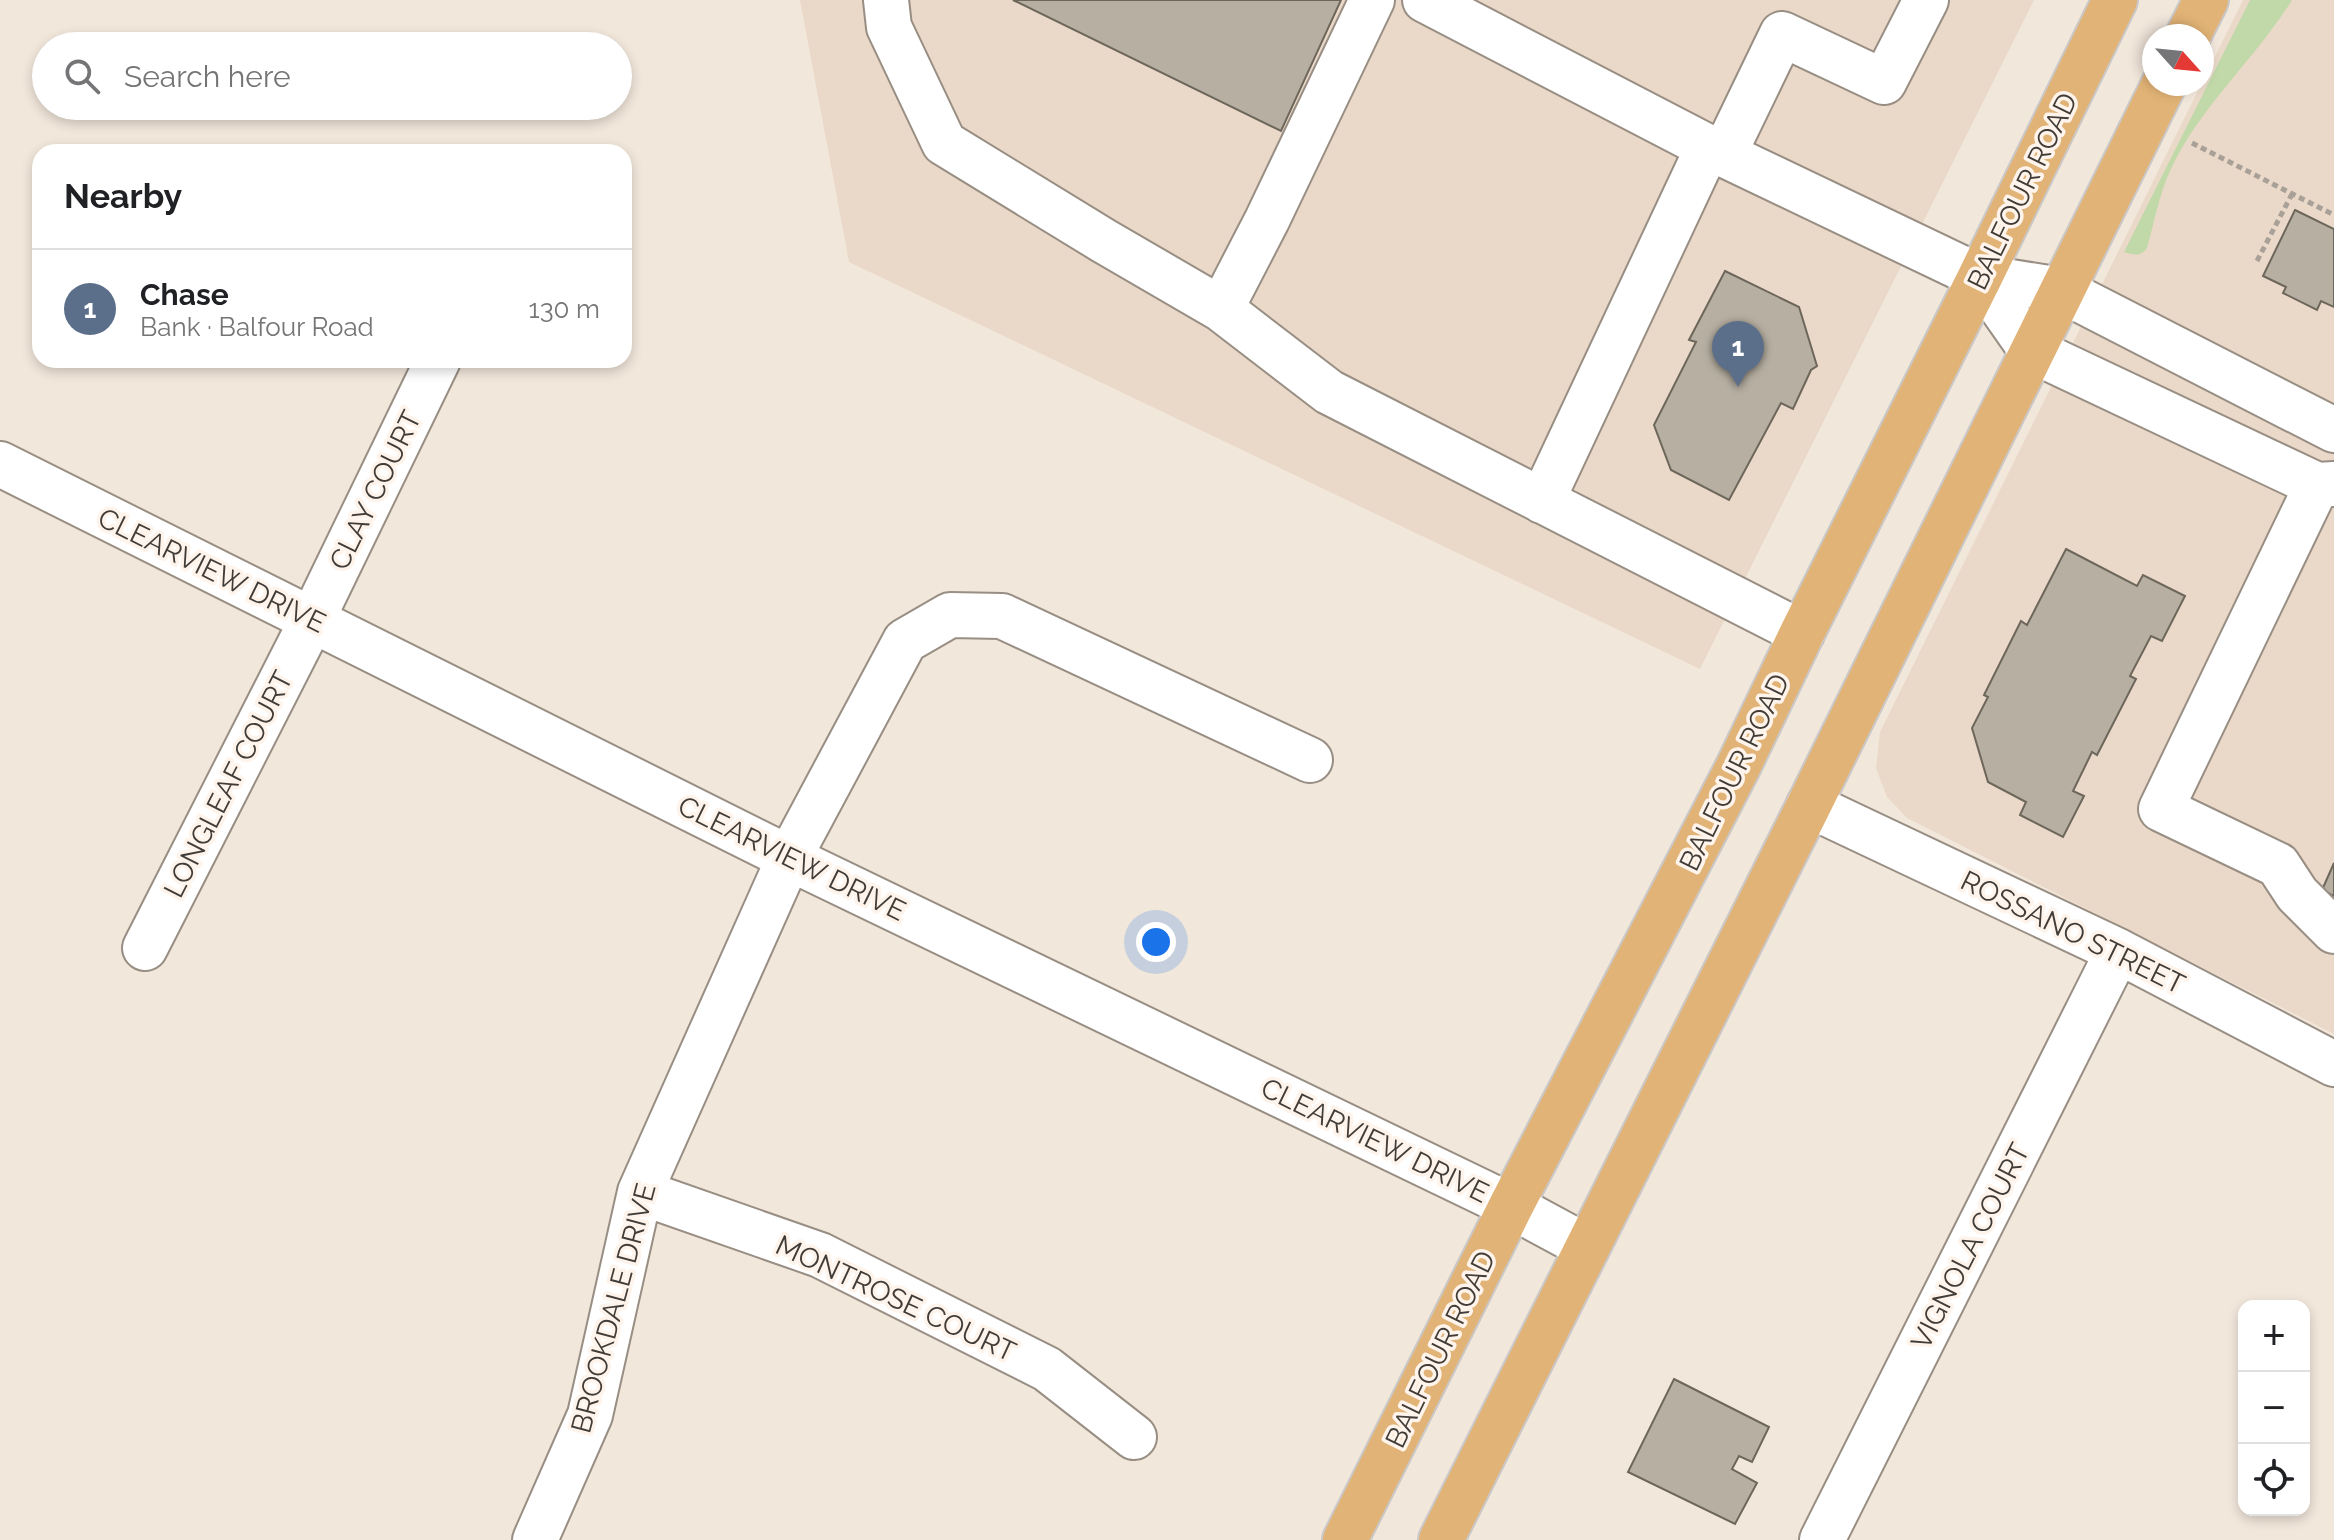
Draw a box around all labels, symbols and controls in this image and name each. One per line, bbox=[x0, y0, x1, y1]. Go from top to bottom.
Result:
north arrow bbox=[2142, 24, 2214, 96]
search box bbox=[32, 32, 632, 120]
icon: search bbox=[60, 54, 104, 98]
text: Search here bbox=[124, 59, 291, 94]
street label: BALFOUR ROAD bbox=[1961, 87, 2084, 295]
text: Nearby bbox=[64, 176, 182, 216]
text: Chase bbox=[140, 277, 229, 312]
text: 1 bbox=[84, 294, 96, 324]
text: 130 m bbox=[529, 294, 600, 324]
text: Bank · Balfour Road bbox=[140, 312, 374, 342]
pin: 1 bbox=[1712, 321, 1764, 387]
street label: CLAY COURT bbox=[323, 405, 428, 575]
street label: CLEARVIEW DRIVE bbox=[93, 501, 331, 640]
street label: LONGLEAF COURT bbox=[157, 665, 300, 903]
street label: BALFOUR ROAD bbox=[1673, 668, 1796, 876]
street label: CLEARVIEW DRIVE bbox=[673, 789, 911, 928]
street label: ROSSANO STREET bbox=[1955, 864, 2190, 1001]
your location bbox=[1136, 922, 1176, 962]
street label: CLEARVIEW DRIVE bbox=[1256, 1071, 1494, 1210]
street label: VIGNOLA COURT bbox=[1904, 1138, 2037, 1355]
street label: BROOKDALE DRIVE bbox=[564, 1180, 663, 1437]
street label: MONTROSE COURT bbox=[770, 1228, 1021, 1369]
street label: BALFOUR ROAD bbox=[1379, 1245, 1502, 1453]
map controls bbox=[2238, 1300, 2310, 1516]
button: + bbox=[2238, 1300, 2310, 1372]
button: − bbox=[2238, 1372, 2310, 1444]
button: locate bbox=[2238, 1444, 2310, 1516]

